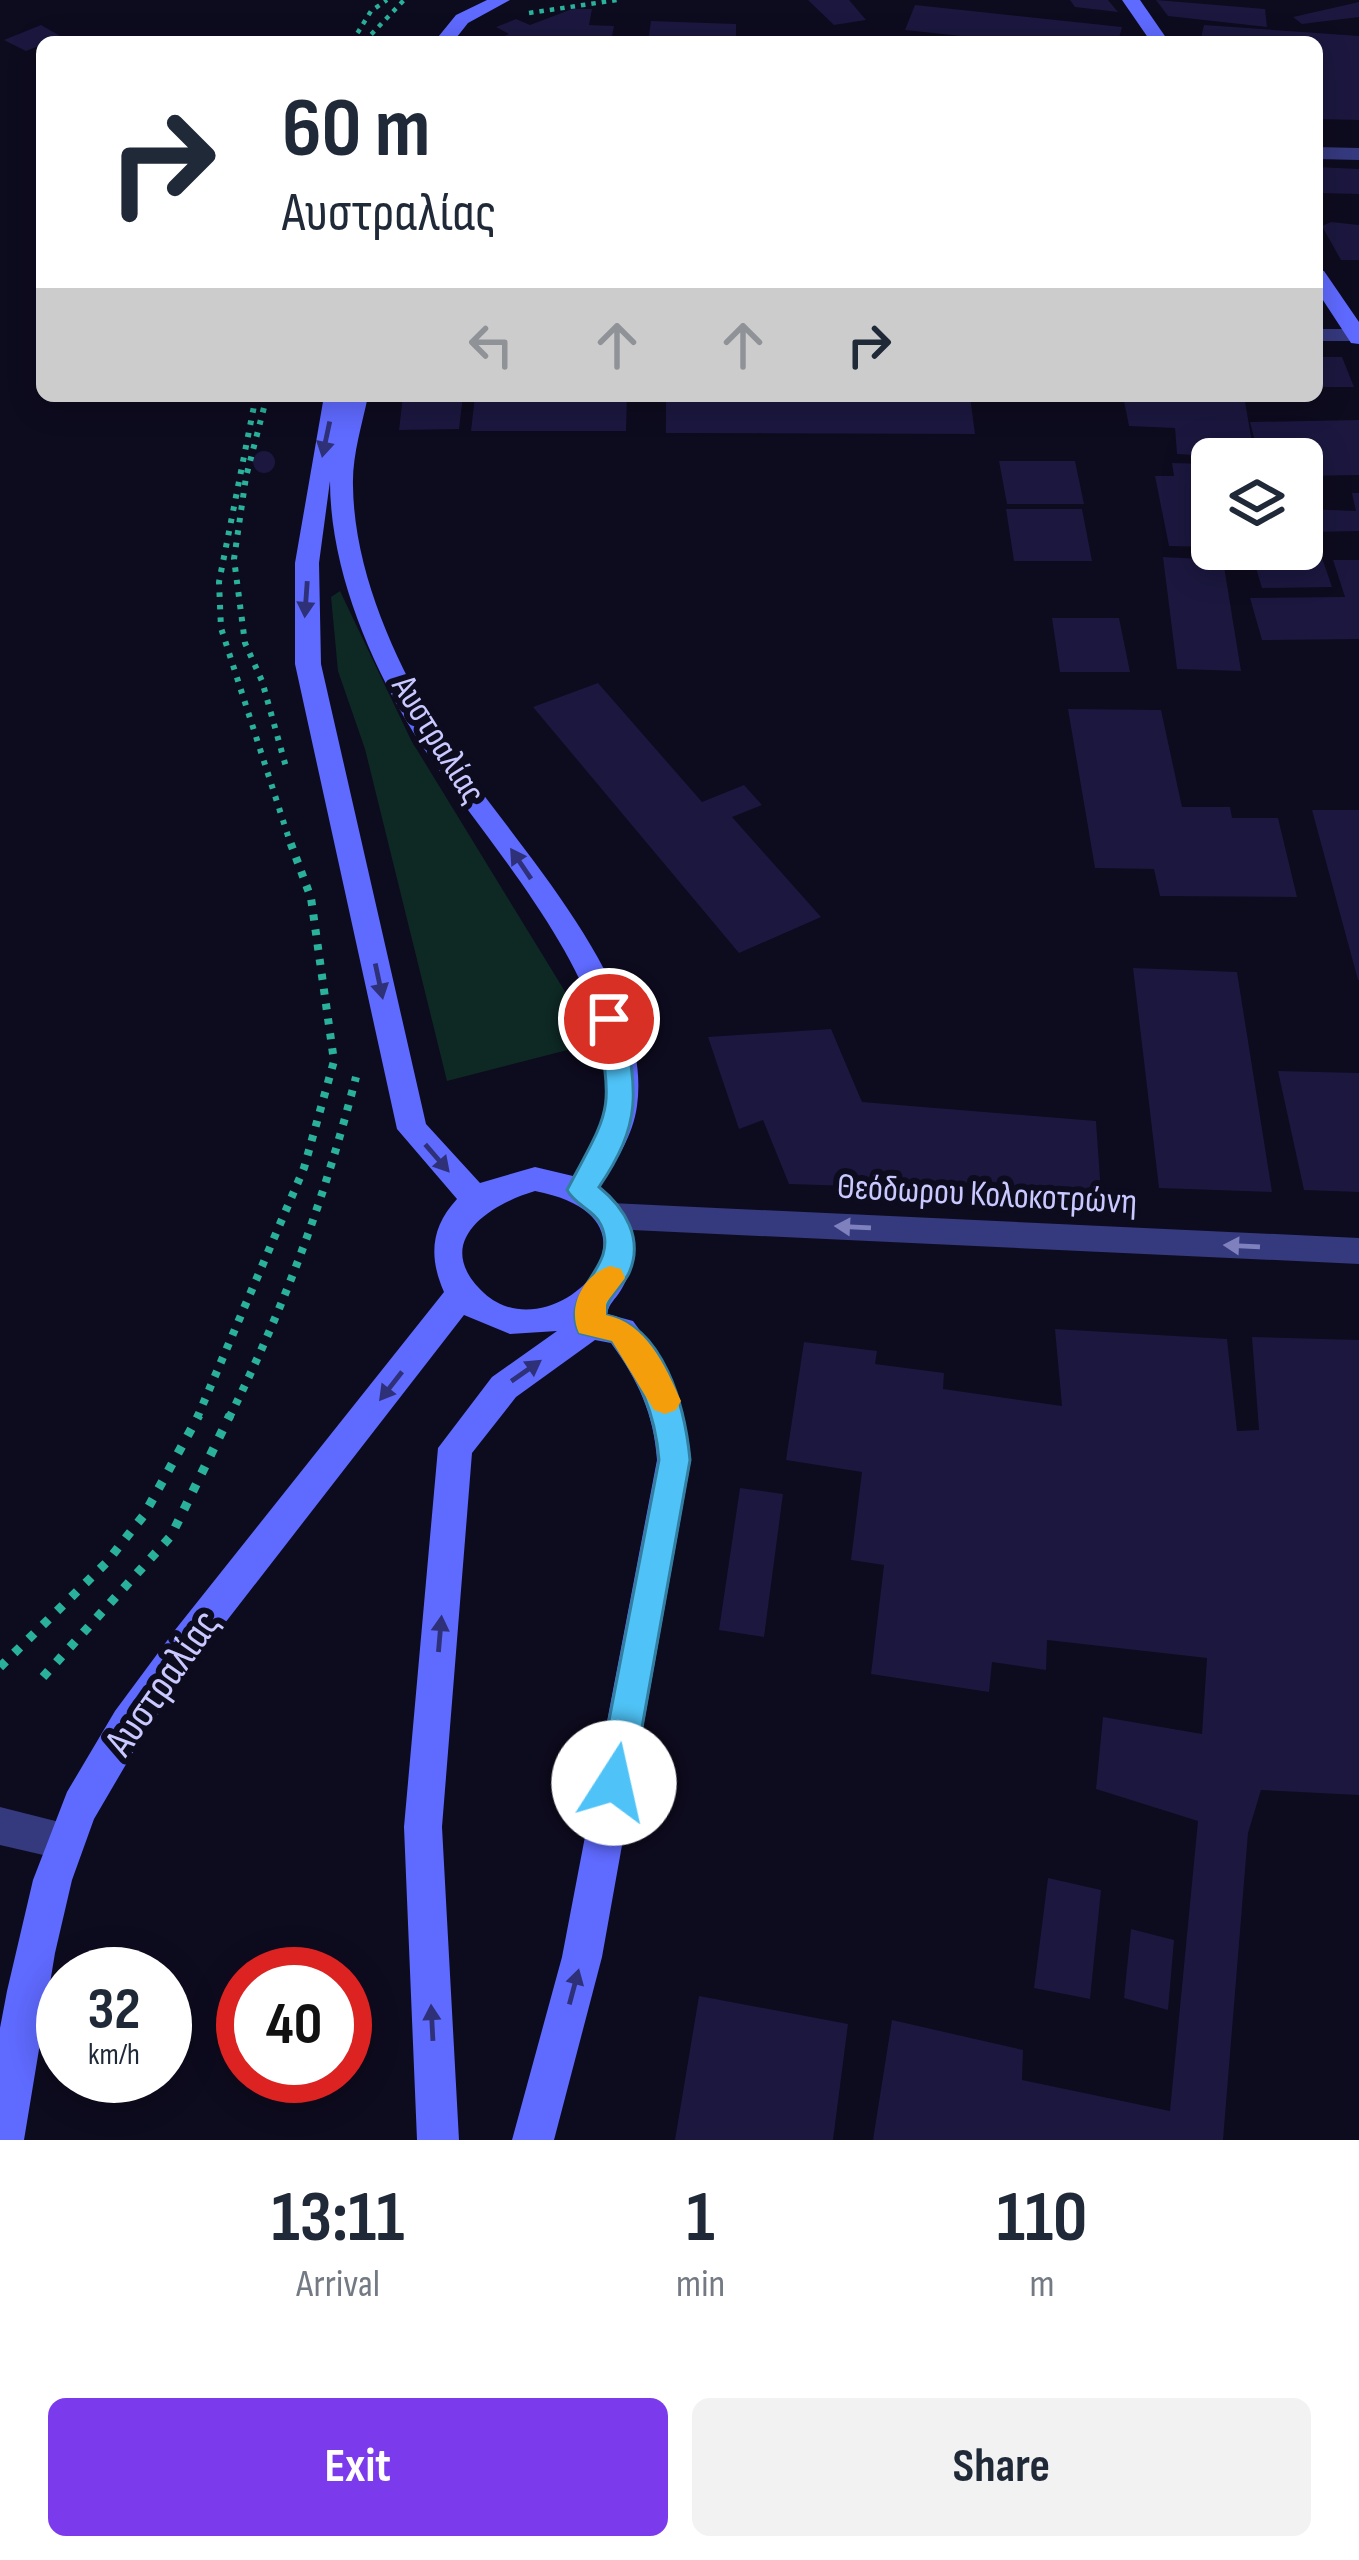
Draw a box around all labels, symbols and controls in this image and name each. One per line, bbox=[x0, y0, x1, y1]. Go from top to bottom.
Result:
text: 60 m bbox=[282, 79, 430, 180]
icon: right bbox=[84, 84, 240, 240]
text: Αυστραλίας bbox=[282, 181, 496, 246]
icon: left bbox=[458, 312, 524, 378]
icon: ahead bbox=[584, 312, 650, 378]
icon: ahead bbox=[710, 312, 776, 378]
icon: right bbox=[836, 312, 902, 378]
one-way arrow bbox=[315, 421, 334, 459]
map controls bbox=[1191, 438, 1323, 570]
button: layers bbox=[1191, 438, 1323, 570]
one-way arrow bbox=[296, 581, 315, 618]
street label: Αυστραλίας bbox=[381, 667, 494, 812]
one-way arrow bbox=[510, 848, 533, 880]
one-way arrow bbox=[370, 963, 389, 1001]
pin bbox=[558, 968, 660, 1070]
icon: arrive bbox=[576, 986, 642, 1052]
one-way arrow bbox=[423, 1143, 449, 1173]
street label: Θεόδωρου Κολοκοτρώνη bbox=[836, 1166, 1138, 1224]
one-way arrow bbox=[833, 1217, 871, 1236]
one-way arrow bbox=[1222, 1236, 1260, 1255]
one-way arrow bbox=[510, 1360, 542, 1383]
one-way arrow bbox=[379, 1370, 404, 1401]
street label: Αυστραλίας bbox=[94, 1600, 232, 1767]
one-way arrow bbox=[430, 1615, 449, 1652]
position arrow bbox=[551, 1720, 677, 1846]
speed limit sign: 40 bbox=[216, 1947, 372, 2103]
one-way arrow bbox=[566, 1968, 585, 2005]
text: 32 bbox=[87, 1974, 141, 2046]
one-way arrow bbox=[422, 2003, 441, 2041]
text: km/h bbox=[88, 2037, 140, 2073]
text: 13:11 bbox=[272, 2175, 405, 2262]
text: 1 bbox=[686, 2175, 715, 2262]
text: 110 bbox=[997, 2175, 1087, 2262]
text: Arrival bbox=[296, 2261, 380, 2308]
text: min bbox=[676, 2261, 725, 2308]
text: m bbox=[1030, 2261, 1055, 2308]
button: Exit bbox=[48, 2398, 668, 2536]
button: Share bbox=[692, 2398, 1311, 2536]

